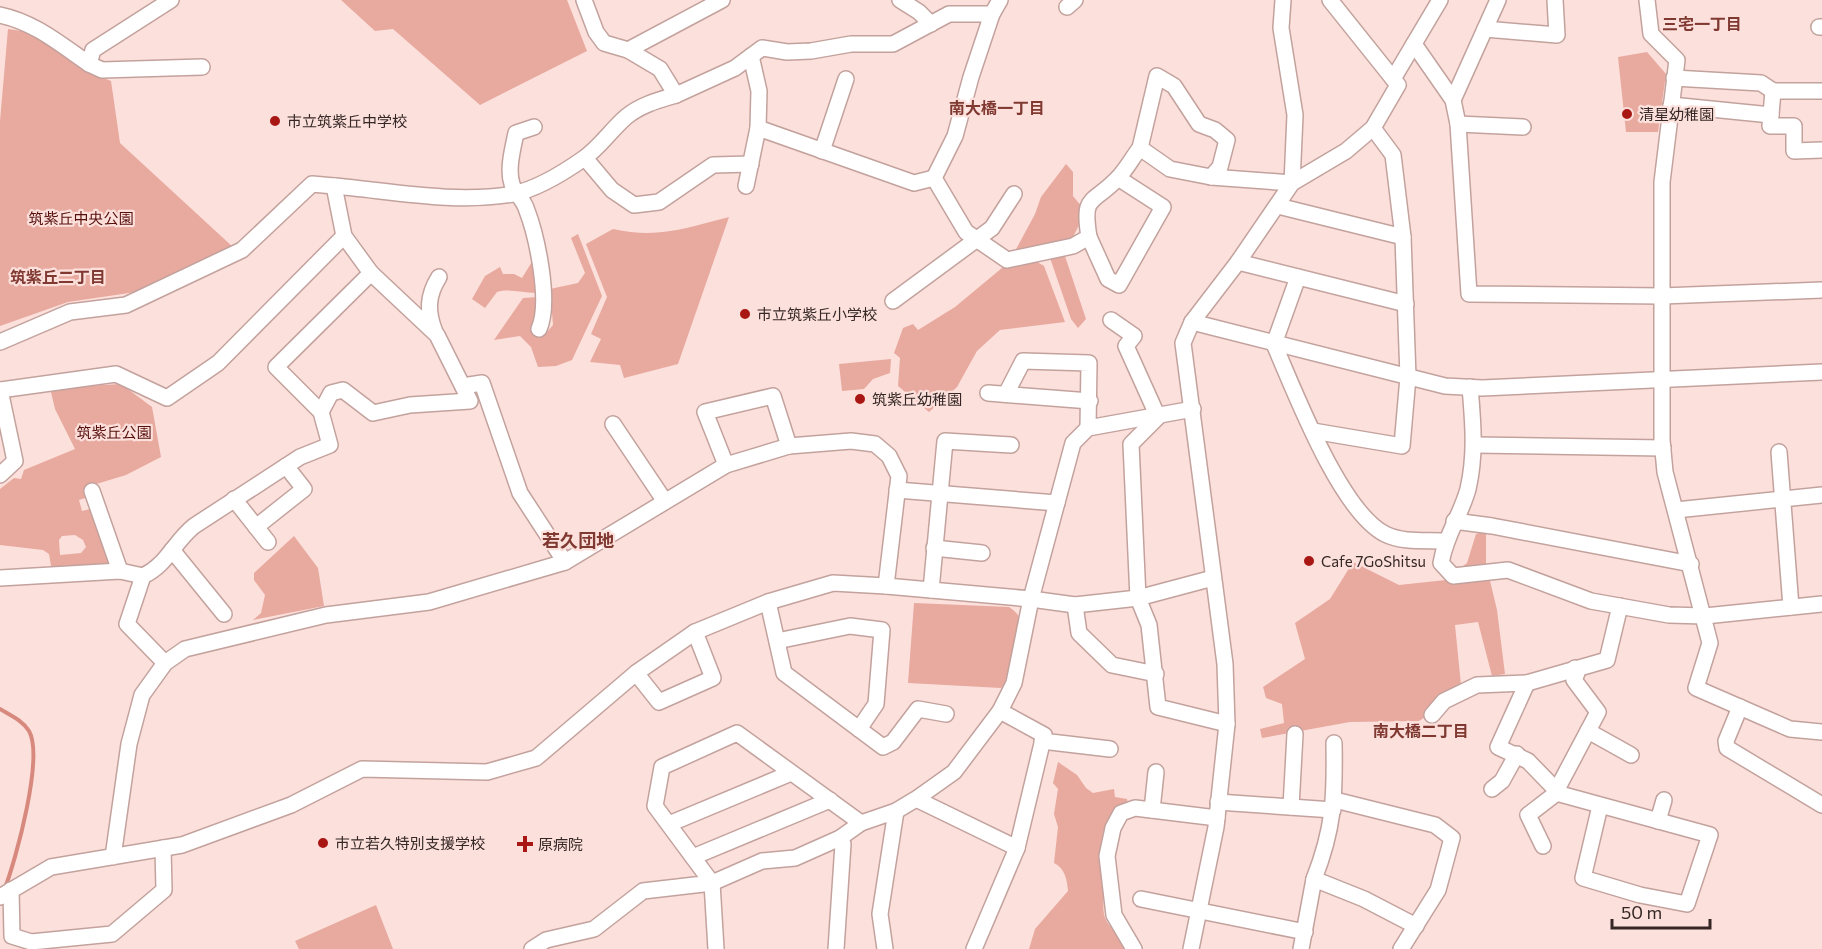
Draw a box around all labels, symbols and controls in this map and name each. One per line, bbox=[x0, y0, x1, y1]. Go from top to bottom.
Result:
district label: 三宅一丁目 bbox=[1662, 14, 1742, 33]
district label: 南大橋一丁目 bbox=[949, 98, 1045, 117]
place label: 清星幼稚園 bbox=[1639, 105, 1714, 123]
marker: 清星幼稚園 bbox=[1620, 107, 1634, 121]
place label: 市立筑紫丘中学校 bbox=[287, 112, 407, 130]
marker: 市立筑紫丘中学校 bbox=[268, 114, 282, 128]
park label: 筑紫丘中央公園 bbox=[28, 209, 134, 227]
district label: 筑紫丘二丁目 bbox=[10, 267, 106, 286]
place label: 市立筑紫丘小学校 bbox=[757, 305, 877, 323]
marker: 市立筑紫丘小学校 bbox=[738, 307, 752, 321]
place label: 筑紫丘幼稚園 bbox=[872, 390, 962, 408]
marker: 筑紫丘幼稚園 bbox=[853, 392, 867, 406]
park label: 筑紫丘公園 bbox=[76, 423, 152, 441]
district label: 若久団地 bbox=[542, 529, 614, 551]
place label: Cafe 7GoShitsu bbox=[1321, 552, 1426, 570]
marker: Cafe 7GoShitsu bbox=[1302, 554, 1316, 568]
district label: 南大橋二丁目 bbox=[1373, 721, 1469, 740]
place label: 市立若久特別支援学校 bbox=[335, 834, 485, 852]
marker: 原病院 bbox=[516, 835, 534, 853]
place label: 原病院 bbox=[538, 835, 583, 853]
marker: 市立若久特別支援学校 bbox=[316, 836, 330, 850]
scale bar bbox=[1612, 892, 1710, 930]
text: 50 m bbox=[1621, 901, 1662, 923]

